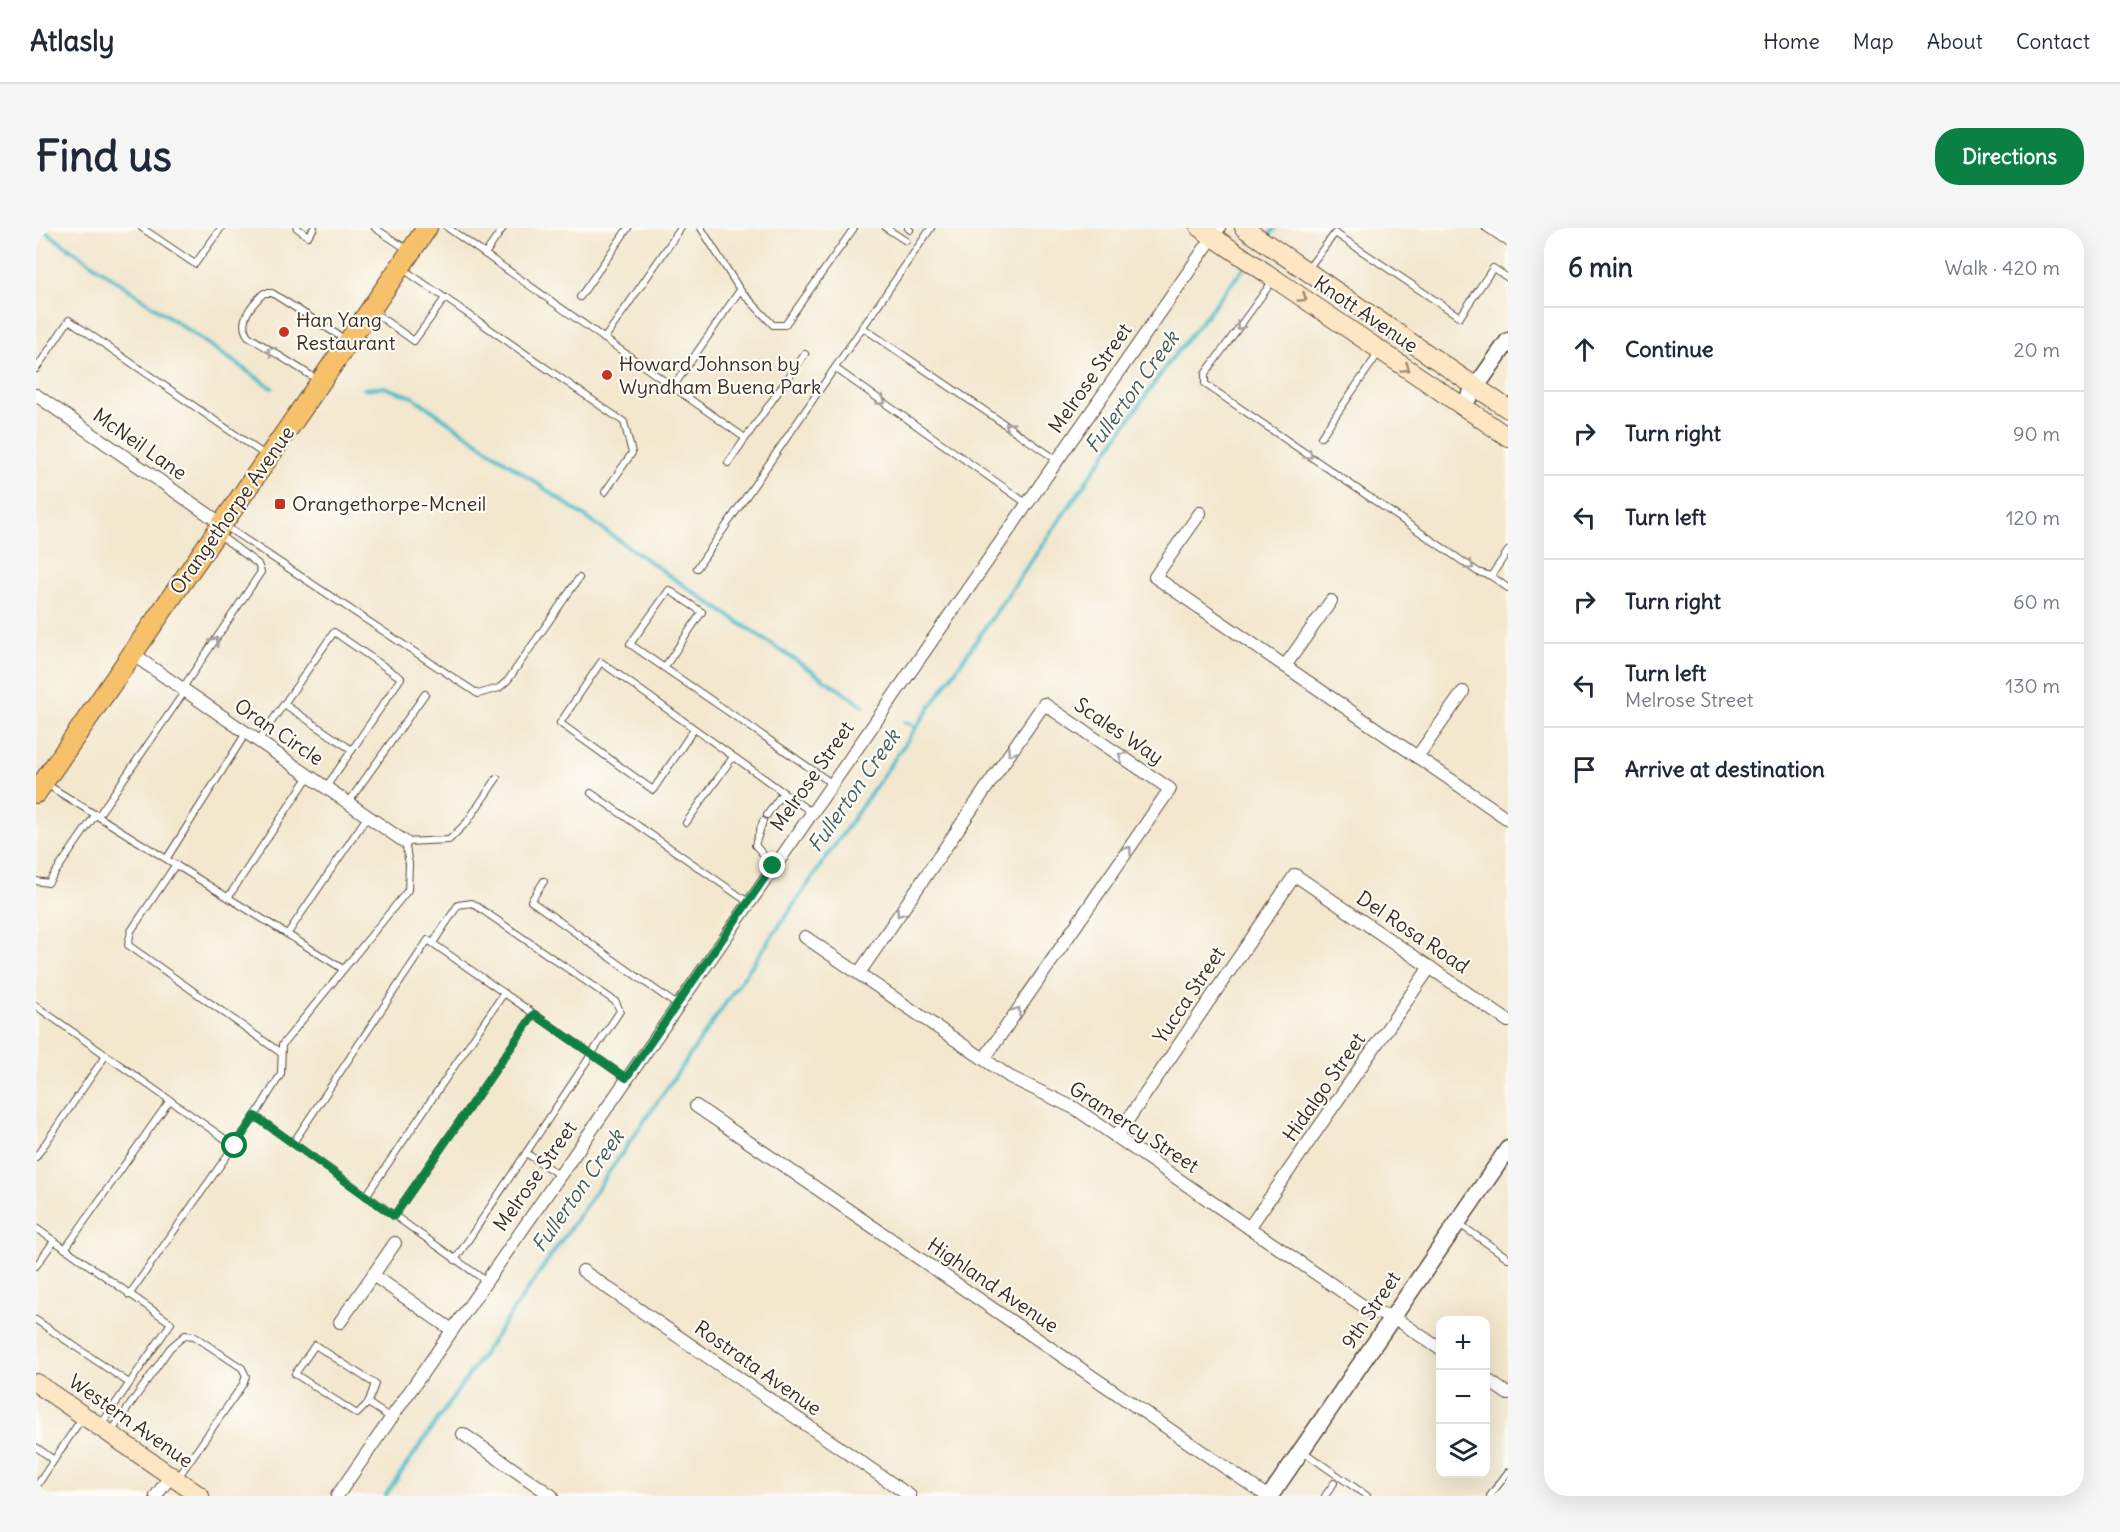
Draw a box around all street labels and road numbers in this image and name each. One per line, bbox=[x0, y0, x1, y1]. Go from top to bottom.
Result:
street label: Knott Avenue bbox=[1309, 270, 1423, 358]
street label: Melrose Street bbox=[1042, 318, 1137, 438]
street label: McNeil Lane bbox=[89, 402, 192, 485]
street label: Orangethorpe Avenue bbox=[164, 421, 299, 599]
street label: Scales Way bbox=[1070, 692, 1169, 769]
street label: Oran Circle bbox=[230, 693, 329, 771]
street label: Melrose Street bbox=[764, 716, 859, 836]
street label: Del Rosa Road bbox=[1352, 885, 1474, 978]
street label: Yucca Street bbox=[1147, 941, 1230, 1048]
street label: Hidalgo Street bbox=[1277, 1027, 1370, 1146]
street label: Gramercy Street bbox=[1065, 1075, 1204, 1178]
street label: Melrose Street bbox=[487, 1116, 582, 1236]
street label: Highland Avenue bbox=[923, 1232, 1064, 1338]
street label: 9th Street bbox=[1336, 1266, 1406, 1353]
street label: Rostrata Avenue bbox=[690, 1315, 826, 1421]
street label: Western Avenue bbox=[64, 1368, 198, 1473]

